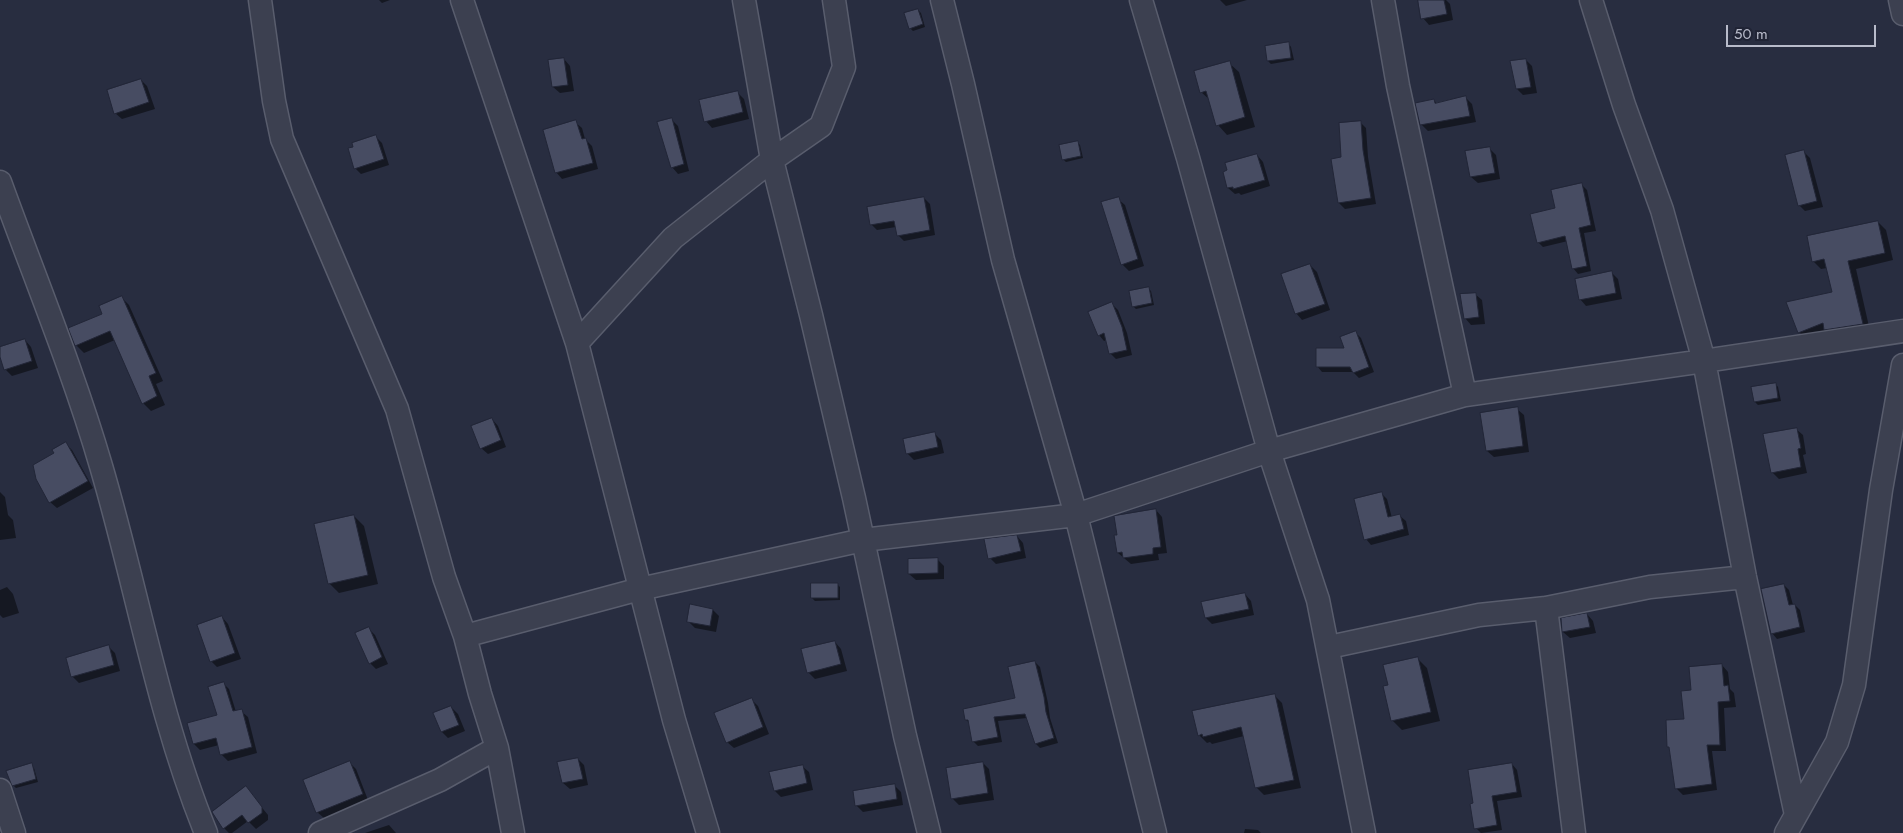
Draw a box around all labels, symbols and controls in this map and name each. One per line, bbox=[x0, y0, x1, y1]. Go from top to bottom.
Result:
scale bar bbox=[1728, 15, 1878, 47]
text: 50 m bbox=[1734, 23, 1768, 45]

